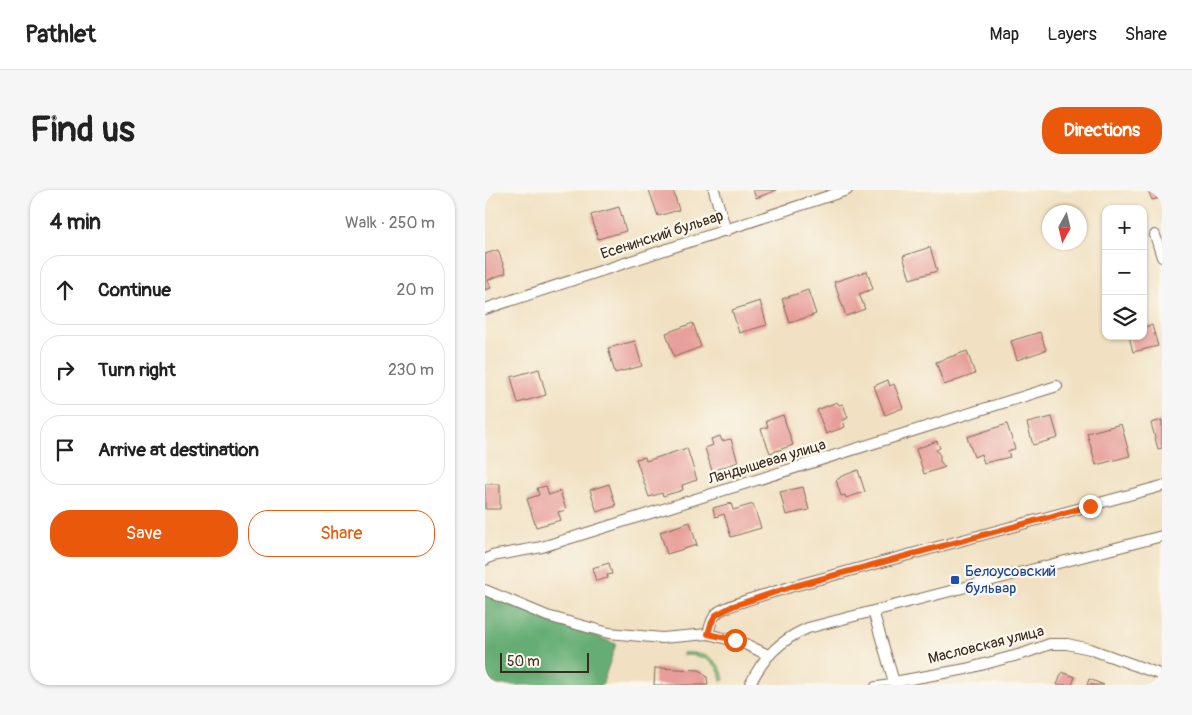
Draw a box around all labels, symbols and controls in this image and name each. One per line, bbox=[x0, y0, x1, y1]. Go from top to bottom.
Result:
text: Pathlet bbox=[25, 20, 96, 49]
text: Map bbox=[990, 23, 1019, 46]
text: Layers bbox=[1047, 23, 1097, 46]
text: Share bbox=[1125, 23, 1167, 46]
button: Directions bbox=[1042, 107, 1162, 154]
text: Find us bbox=[30, 108, 135, 152]
north arrow bbox=[1042, 205, 1087, 250]
map controls bbox=[1102, 205, 1147, 340]
button: + bbox=[1102, 205, 1147, 250]
street label: Есенинский бульвар bbox=[598, 206, 726, 264]
text: 4 min bbox=[50, 209, 101, 236]
text: Walk · 250 m bbox=[345, 213, 435, 233]
button: − bbox=[1102, 250, 1147, 295]
icon: ahead bbox=[51, 276, 79, 304]
text: Continue bbox=[98, 278, 171, 302]
text: 20 m bbox=[396, 280, 434, 300]
button: layers bbox=[1102, 295, 1147, 340]
icon: right bbox=[51, 356, 79, 384]
text: Turn right bbox=[98, 358, 176, 382]
text: 230 m bbox=[388, 360, 434, 380]
street label: Ландышевая улица bbox=[705, 435, 828, 489]
icon: arrive bbox=[51, 436, 79, 464]
text: Arrive at destination bbox=[98, 438, 259, 462]
route end bbox=[1079, 495, 1102, 518]
button: Save bbox=[50, 510, 238, 557]
button: Share bbox=[248, 510, 435, 557]
place label: Белоусовский бульвар bbox=[965, 562, 1056, 598]
marker: Белоусовский бульвар bbox=[949, 574, 961, 586]
street label: Масловская улица bbox=[926, 621, 1046, 669]
route start bbox=[724, 629, 747, 652]
scale bar bbox=[500, 650, 589, 673]
text: 50 m bbox=[507, 653, 540, 670]

